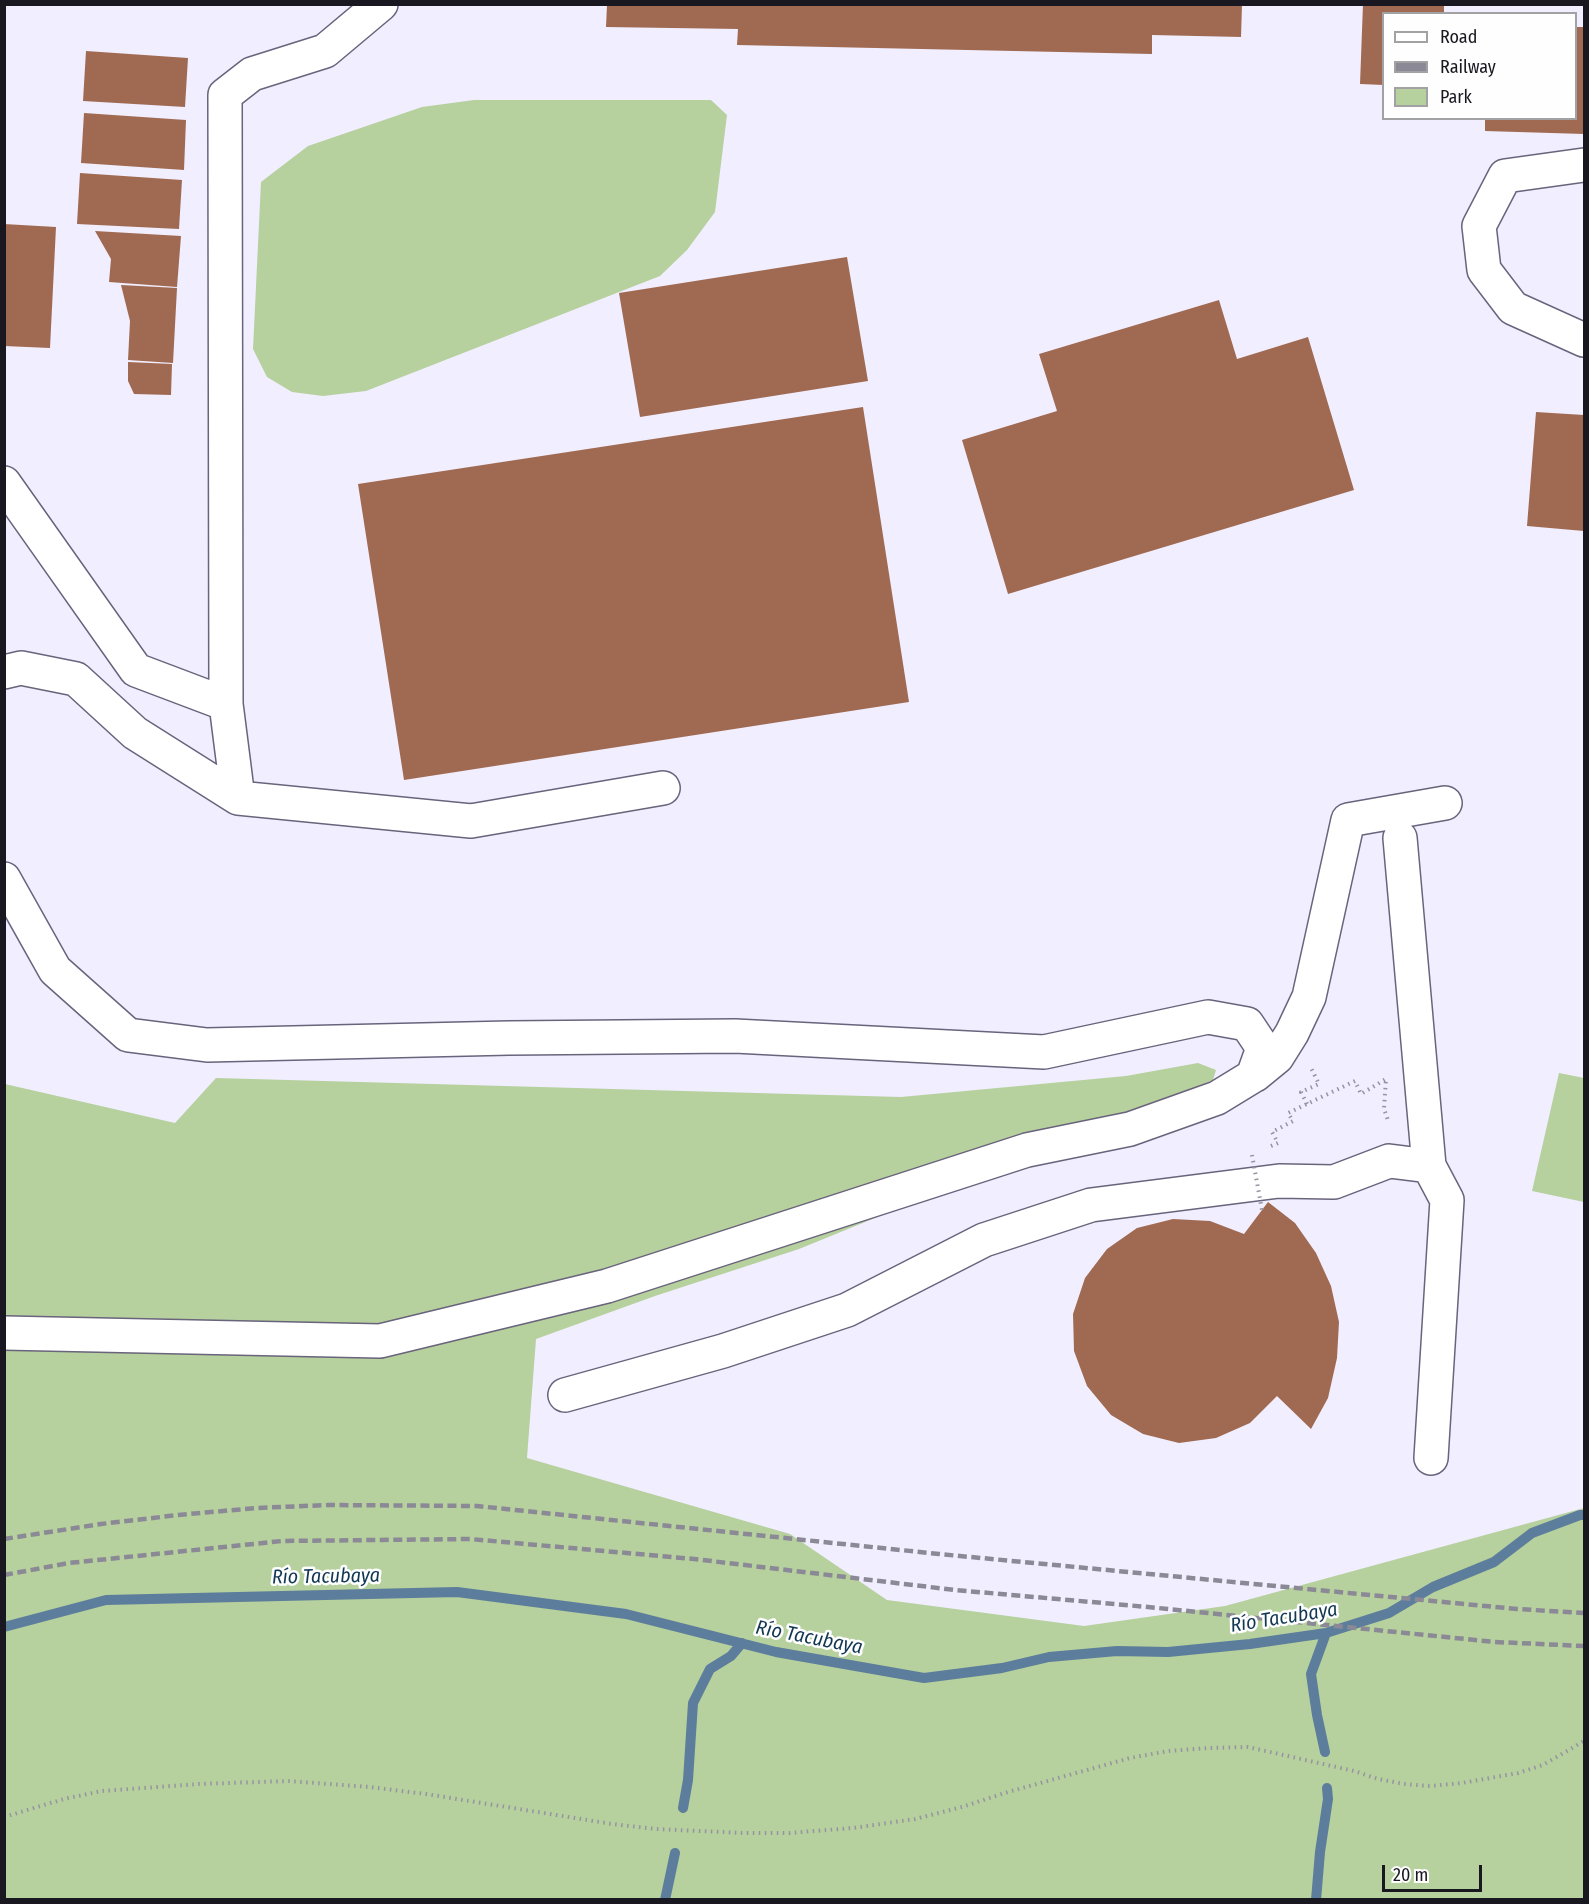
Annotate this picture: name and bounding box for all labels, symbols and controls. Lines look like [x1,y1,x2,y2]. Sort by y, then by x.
legend [1382,12,1577,120]
text: Road [1440,26,1477,48]
text: Railway [1440,56,1496,78]
text: Park [1440,86,1472,108]
water label: Río Tacubaya [272,1564,380,1590]
water label: Río Tacubaya [1229,1598,1339,1638]
water label: Río Tacubaya [754,1616,864,1660]
scale bar [1385,1853,1486,1891]
text: 20 m [1393,1864,1428,1886]

